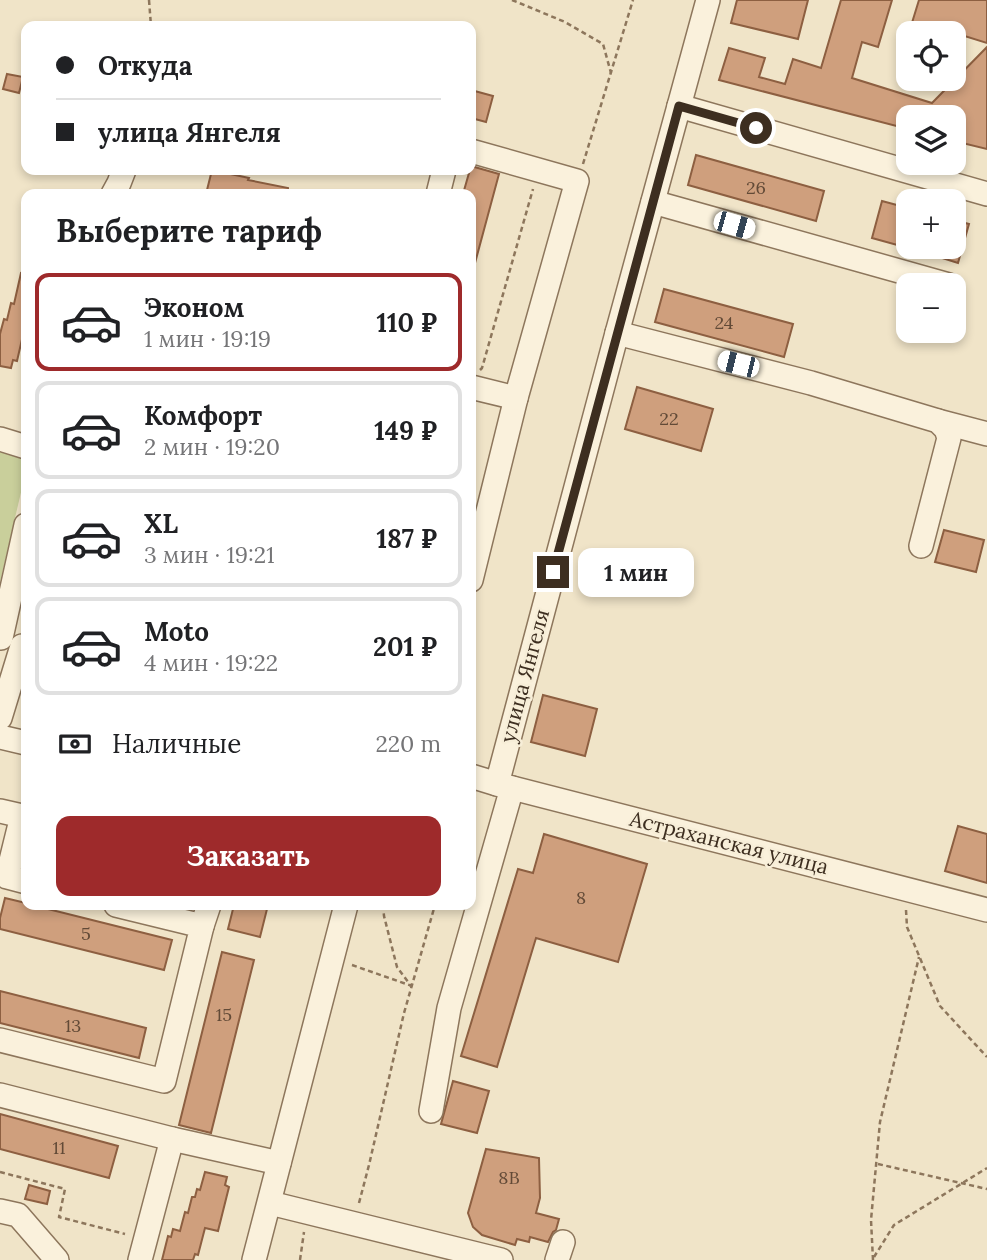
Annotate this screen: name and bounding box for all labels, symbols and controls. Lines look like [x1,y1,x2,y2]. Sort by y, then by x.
map controls [896,21,966,343]
button: locate [896,21,966,91]
text: Откуда [98,49,192,82]
button: layers [896,105,966,175]
route start [740,112,772,144]
text: улица Янгеля [98,116,281,149]
house number: 26 [746,176,766,199]
button: + [896,189,966,259]
car [711,209,758,241]
text: Выберите тариф [56,210,322,251]
button: − [896,273,966,343]
icon: car [60,291,123,354]
text: Эконом [144,291,244,324]
text: 110 ₽ [376,306,437,339]
house number: 24 [714,311,734,334]
text: 1 мин · 19:19 [144,324,271,353]
car [716,349,761,379]
icon: car [60,399,123,462]
text: Комфорт [144,399,262,432]
house number: 22 [659,407,679,430]
text: 149 ₽ [374,414,437,447]
text: 2 мин · 19:20 [144,432,280,461]
icon: car [60,507,123,570]
text: XL [144,507,178,540]
text: 187 ₽ [376,522,437,555]
text: 3 мин · 19:21 [144,540,275,569]
callout: 1 мин [578,548,693,596]
route end [537,556,569,588]
text: 1 мин [604,558,668,587]
street label: улица Янгеля [494,606,555,746]
icon: car [60,615,123,678]
text: Moto [144,615,209,648]
text: 201 ₽ [373,630,437,663]
text: 4 мин · 19:22 [144,648,278,677]
icon: cash [56,725,94,763]
text: Наличные [112,727,241,760]
text: 220 m [375,729,441,758]
street label: Астраханская улица [626,805,831,880]
button: Заказать [56,816,441,896]
house number: 8 [576,886,586,909]
house number: 5 [81,922,91,945]
house number: 15 [216,1003,232,1026]
house number: 13 [65,1014,81,1037]
house number: 11 [52,1136,66,1159]
house number: 8В [498,1166,520,1189]

